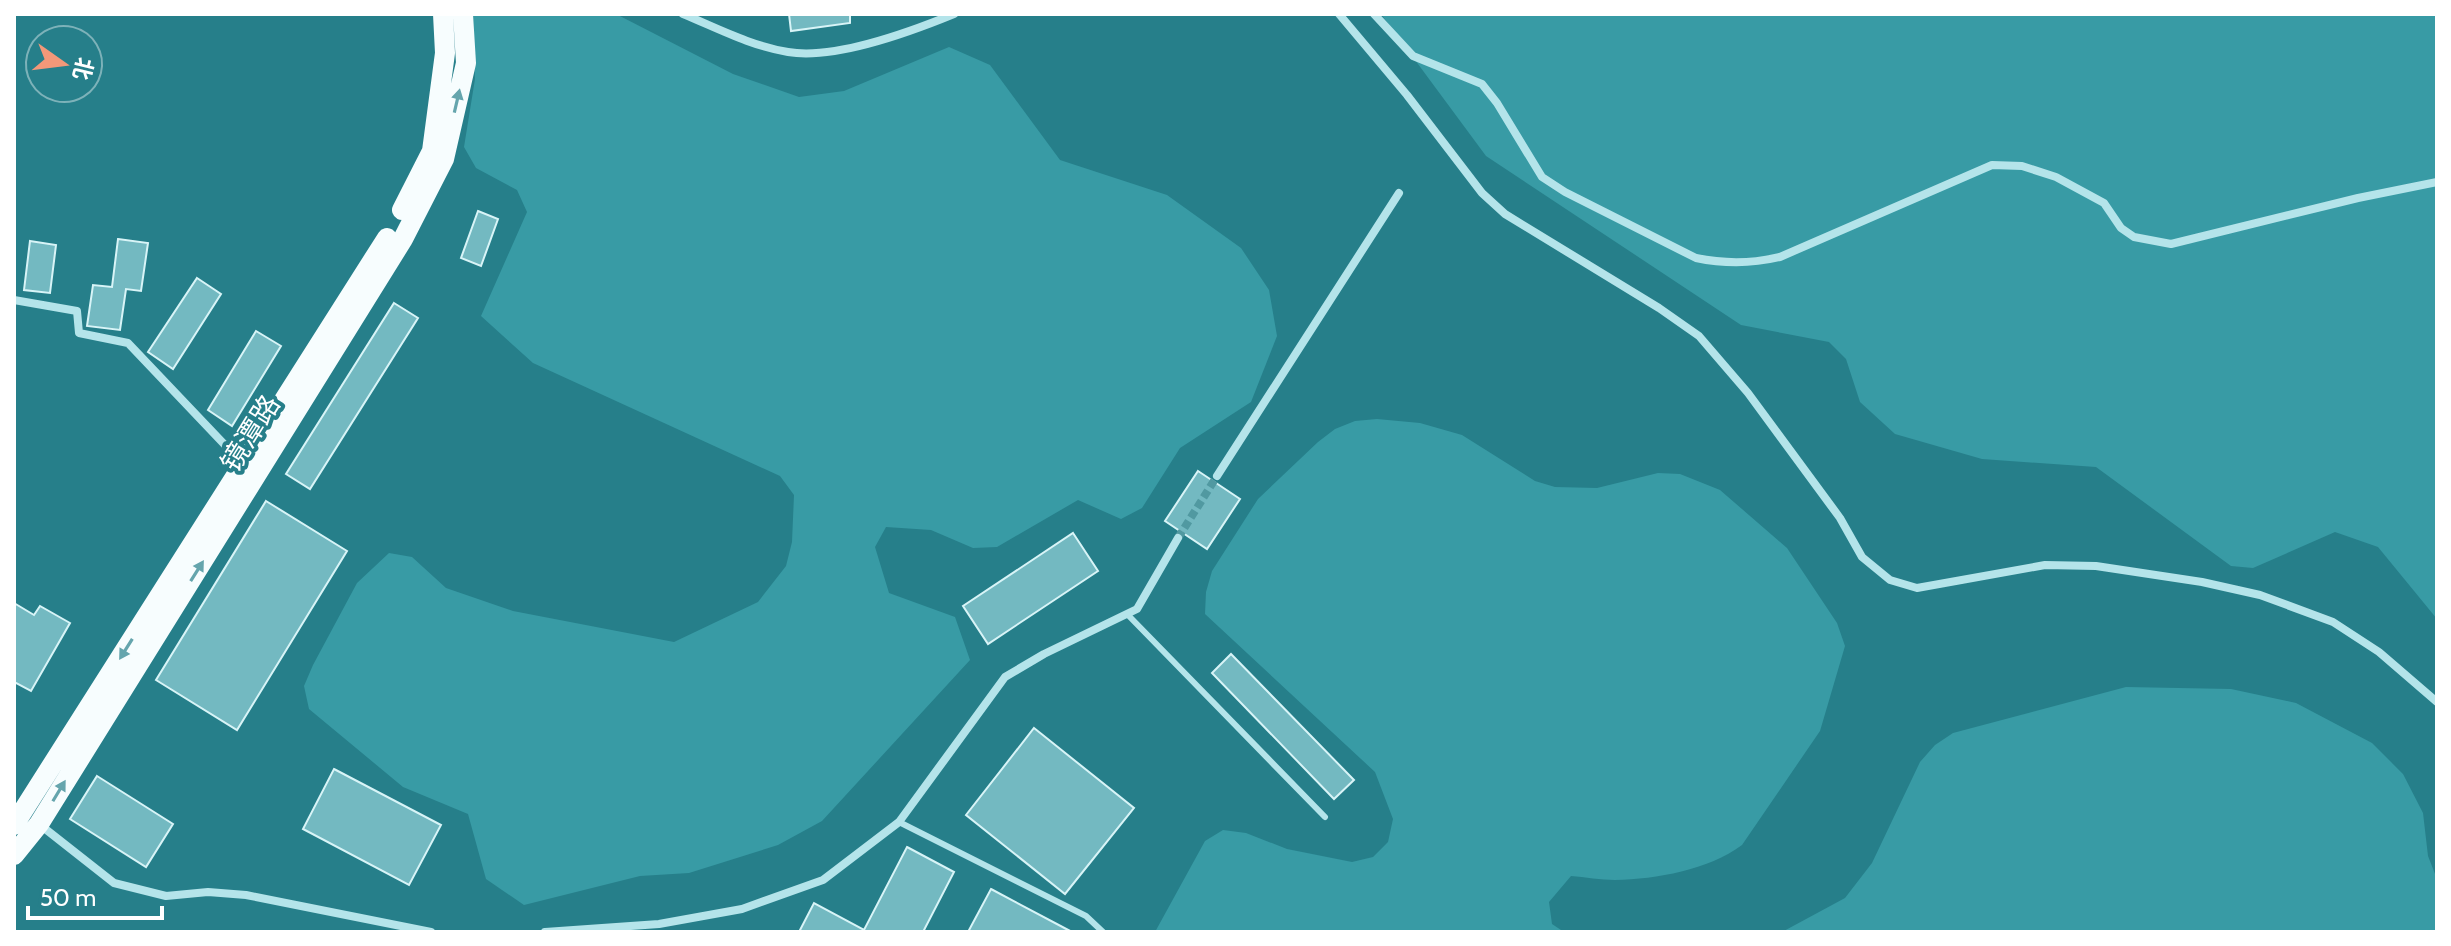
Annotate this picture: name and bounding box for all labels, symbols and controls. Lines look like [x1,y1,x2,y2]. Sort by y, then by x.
north arrow [24,24,104,104]
text: 北 [67,55,99,83]
one-way arrow [451,88,464,113]
street label: 镜潭路 [213,388,287,478]
one-way arrow [189,560,203,582]
one-way arrow [119,638,134,659]
one-way arrow [51,780,65,802]
scale bar [28,870,162,920]
text: 50 m [40,883,96,912]

